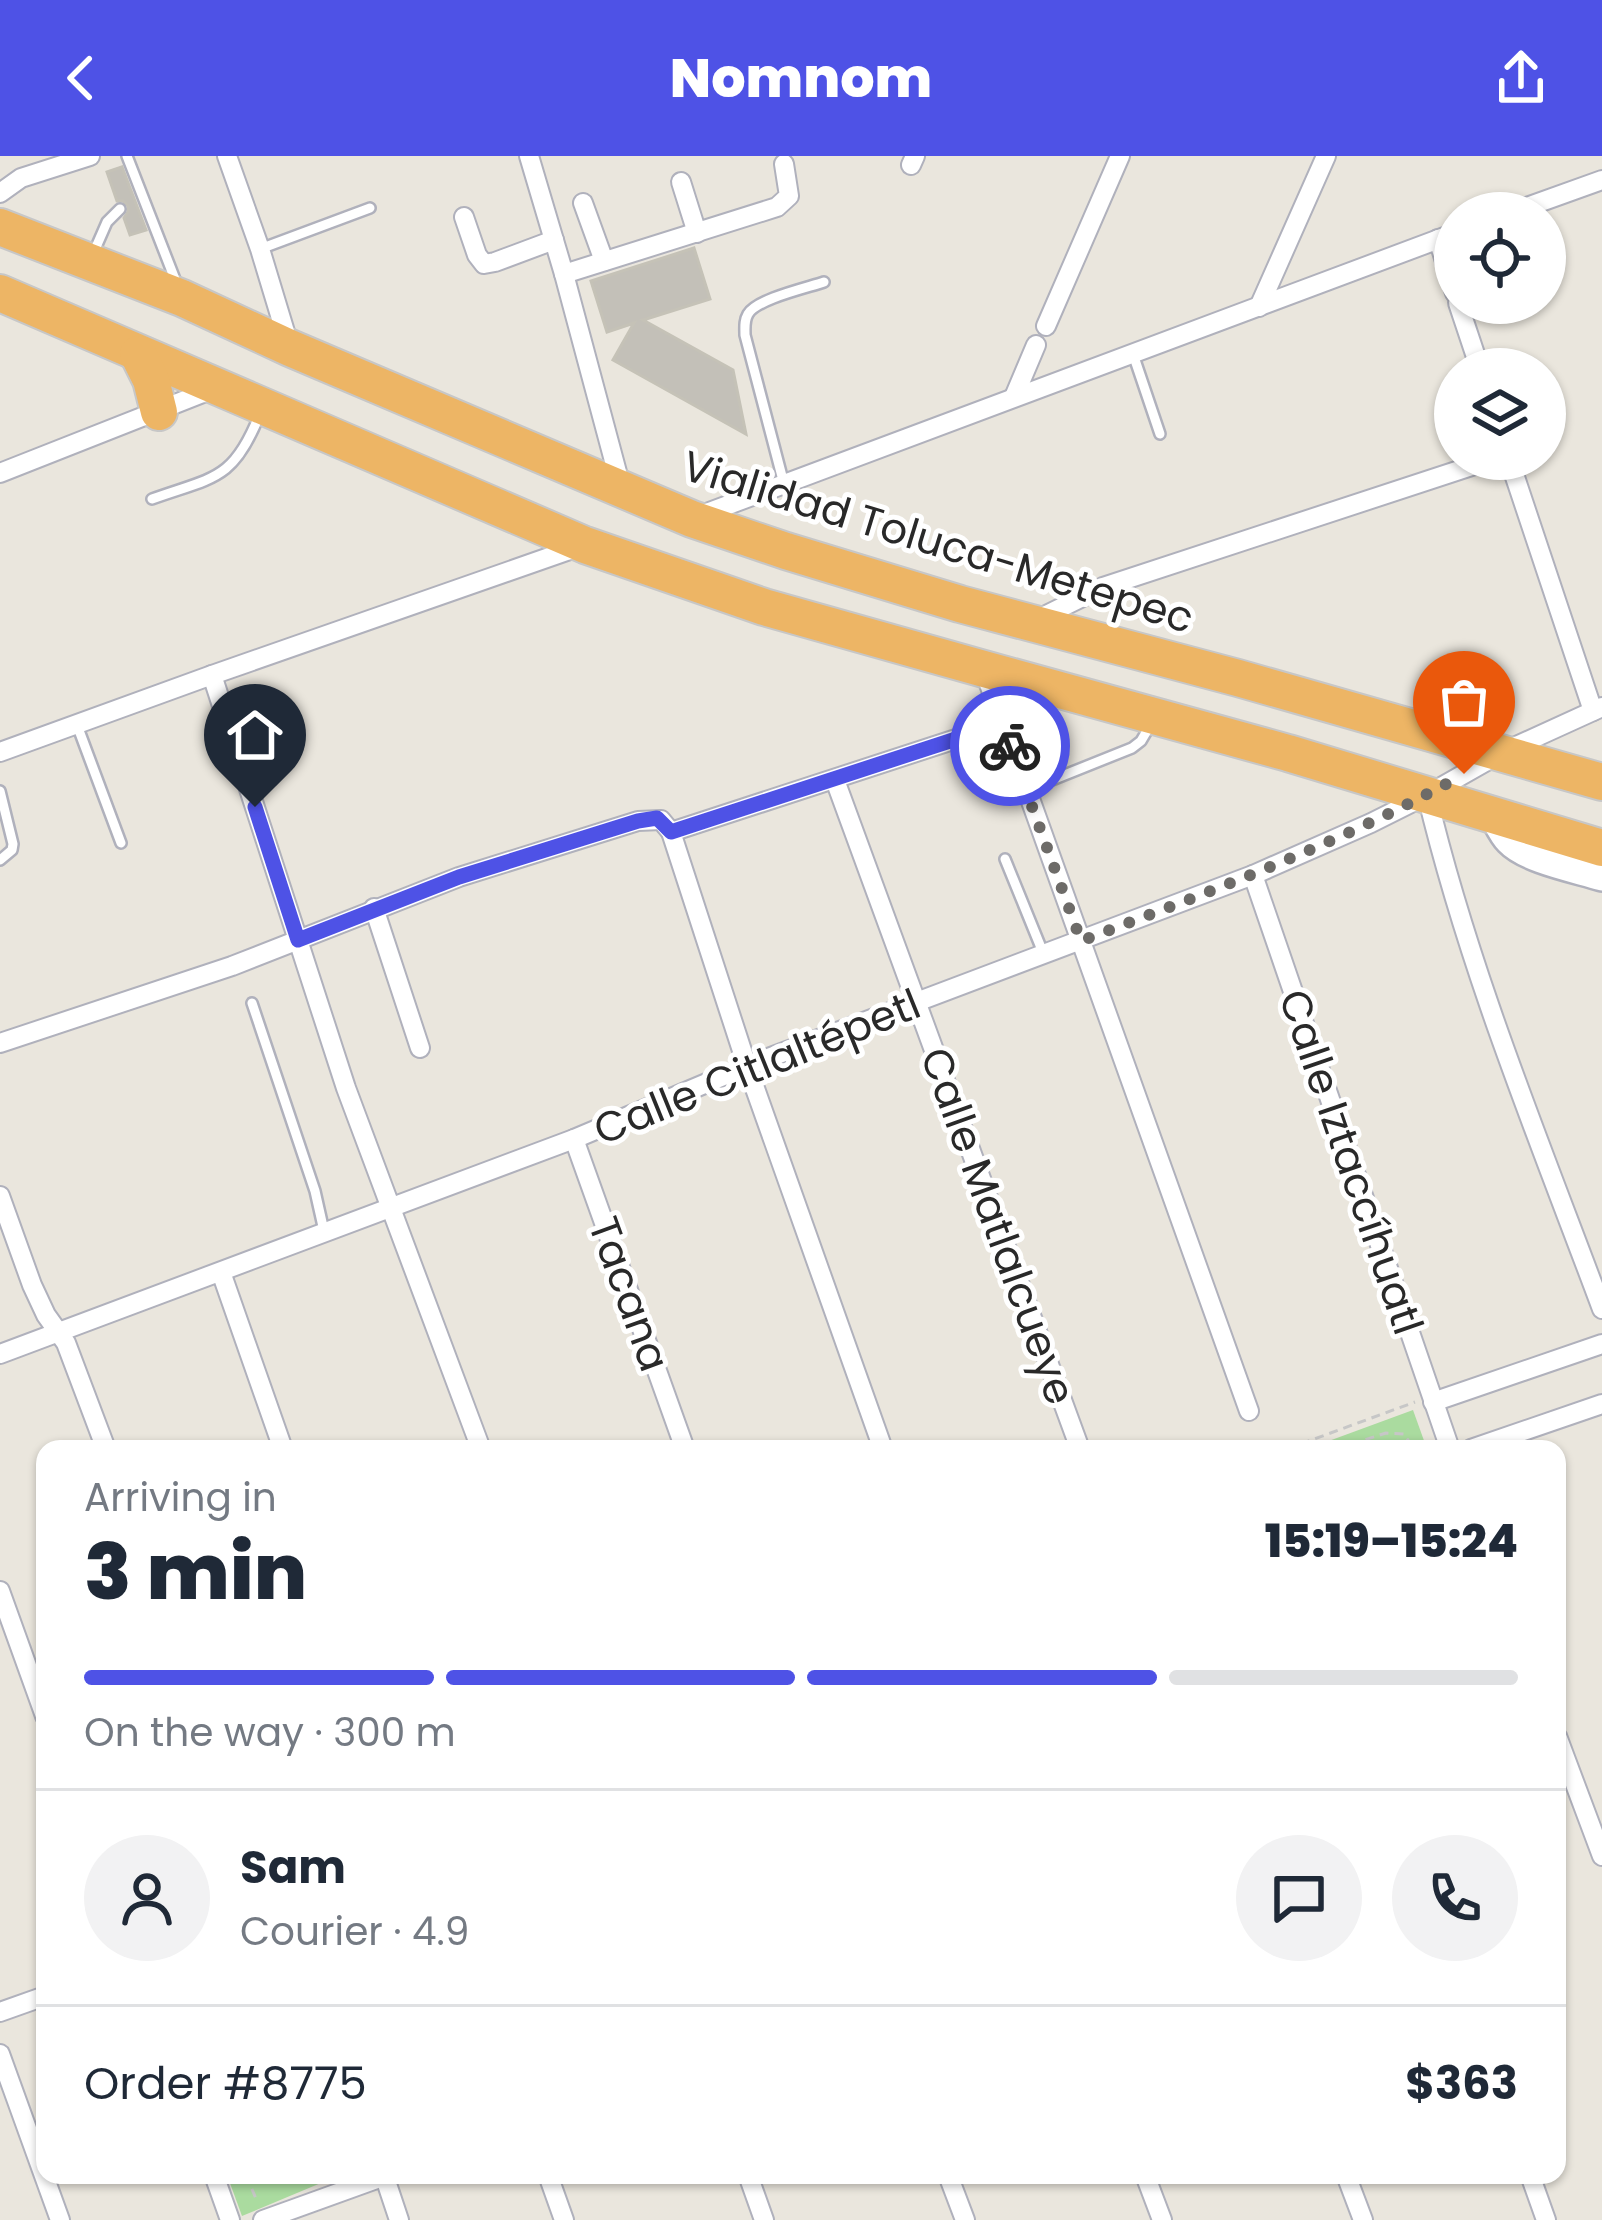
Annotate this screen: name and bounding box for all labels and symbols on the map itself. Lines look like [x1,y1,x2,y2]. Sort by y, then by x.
street label: Vialidad Toluca-Metepec [675,436,1201,648]
pin [1413,651,1515,774]
pin [204,684,306,807]
courier [950,686,1070,806]
street label: Calle Citlaltépetl [585,975,929,1159]
street label: Calle Iztaccíhuatl [1264,982,1438,1342]
street label: Calle Matlalcueye [906,1039,1090,1413]
street label: Tacana [574,1209,684,1379]

